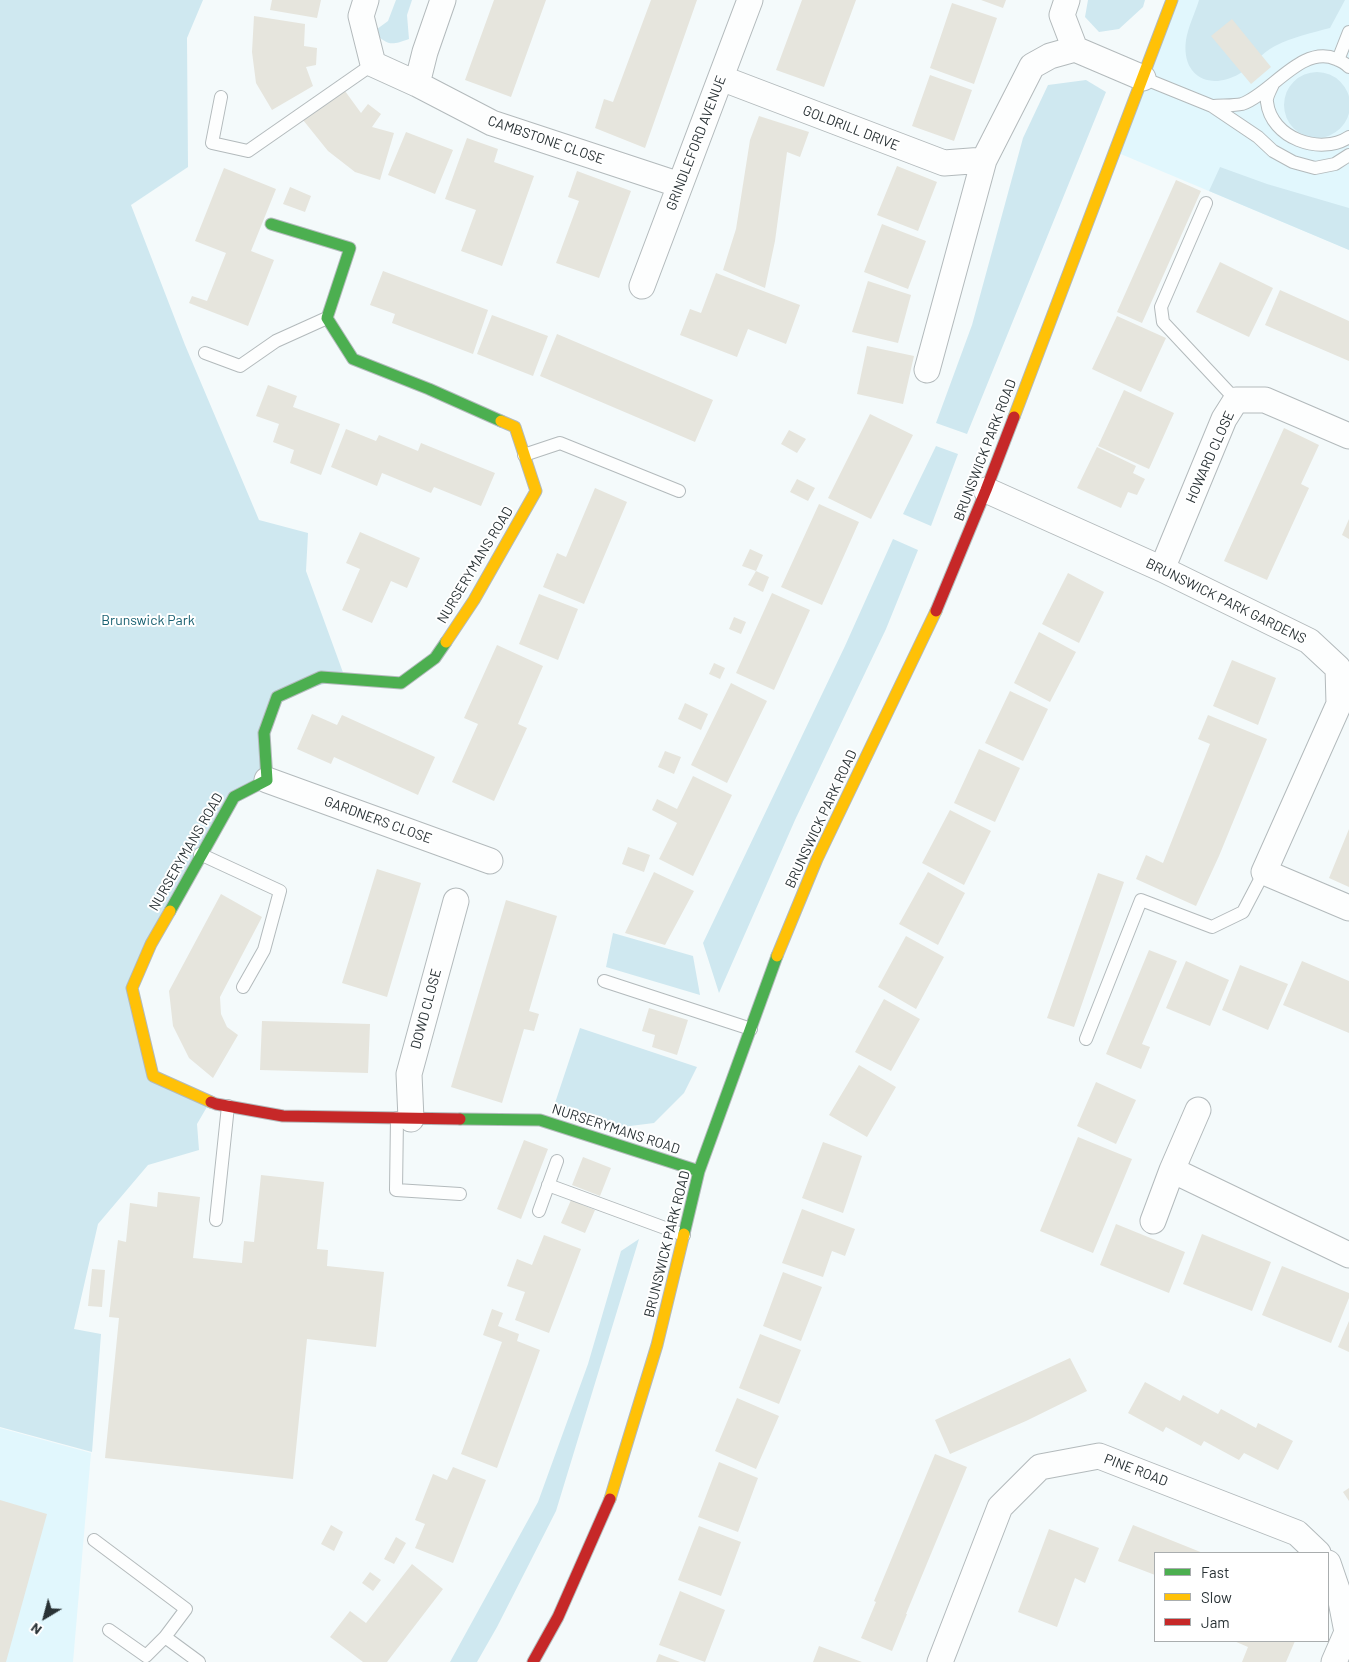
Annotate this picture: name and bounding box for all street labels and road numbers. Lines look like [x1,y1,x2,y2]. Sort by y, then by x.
street label: GRINDLEFORD AVENUE [663,73,729,213]
street label: GOLDRILL DRIVE [800,102,902,154]
street label: CAMBSTONE CLOSE [486,112,606,168]
street label: BRUNSWICK PARK ROAD [950,377,1020,523]
street label: HOWARD CLOSE [1182,408,1238,506]
street label: NURSERYMANS ROAD [433,503,517,627]
street label: BRUNSWICK PARK GARDENS [1143,555,1309,647]
street label: BRUNSWICK PARK ROAD [782,747,860,891]
street label: NURSERYMANS ROAD [145,790,227,914]
street label: GARDNERS CLOSE [322,793,434,847]
street label: DOWD CLOSE [407,967,445,1051]
street label: NURSERYMANS ROAD [550,1100,682,1158]
street label: BRUNSWICK PARK ROAD [641,1169,693,1319]
street label: PINE ROAD [1102,1450,1170,1490]

